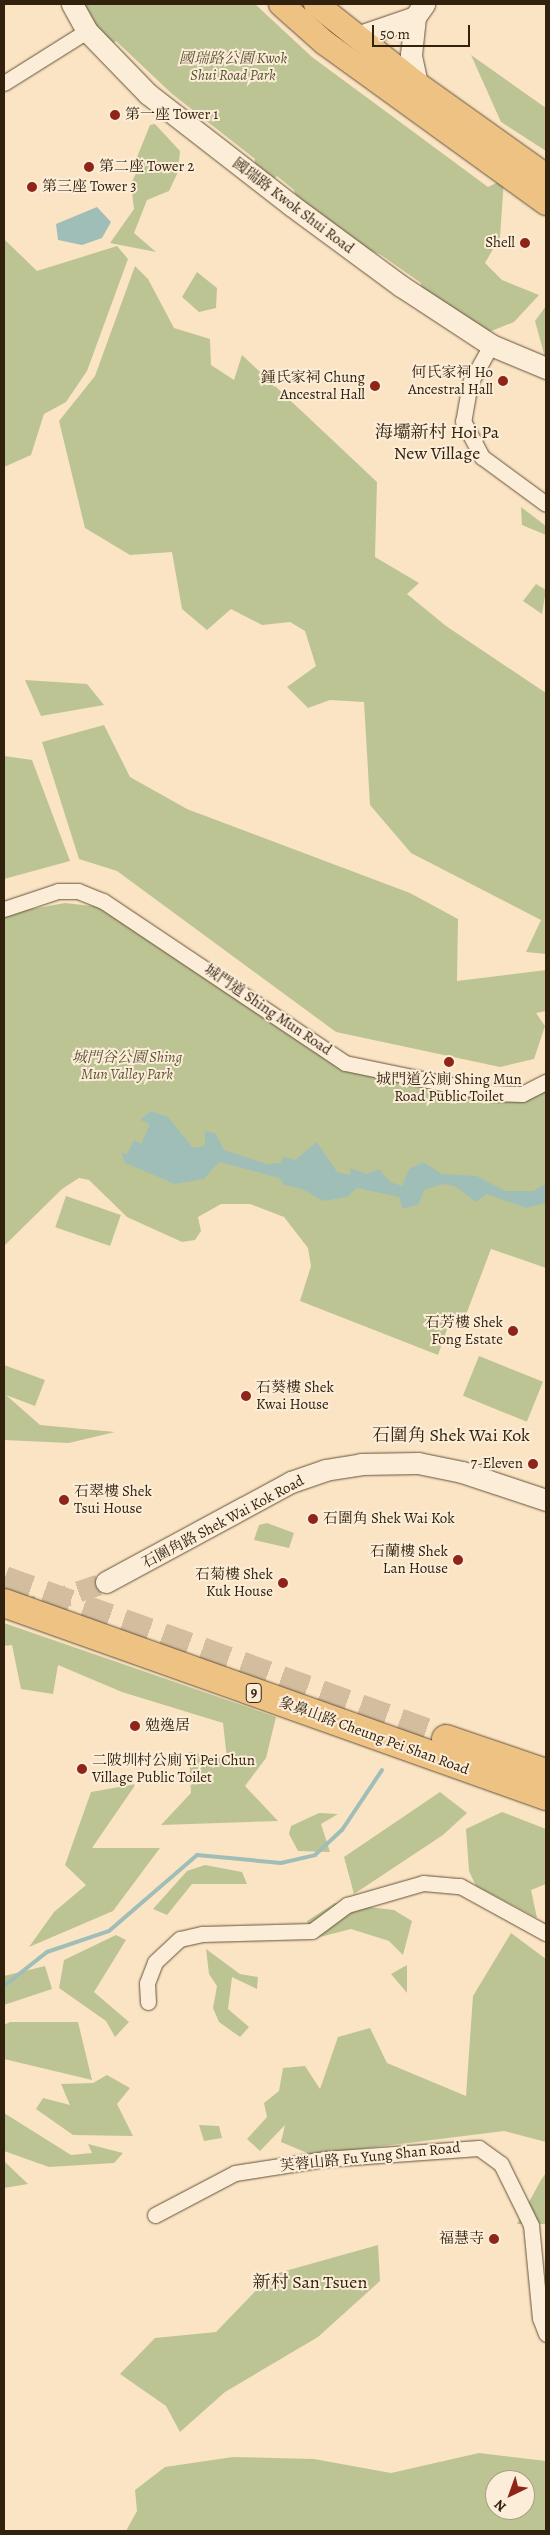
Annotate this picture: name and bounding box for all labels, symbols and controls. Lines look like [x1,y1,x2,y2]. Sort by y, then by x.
scale bar [375,15,472,47]
text: 50 m [380,24,410,44]
park label: 國瑞路公園 Kwok Shui Road Park [179,49,287,84]
place label: 第一座 Tower 1 [125,106,218,124]
marker: 第一座 Tower 1 [109,109,121,121]
street label: 國瑞路 Kwok Shui Road [229,154,357,258]
place label: 第二座 Tower 2 [99,158,194,176]
marker: 第二座 Tower 2 [83,161,95,173]
place label: 第三座 Tower 3 [42,178,136,196]
marker: 第三座 Tower 3 [26,181,38,193]
place label: Shell [485,234,515,252]
marker: Shell [519,237,531,249]
place label: 何氏家祠 Ho Ancestral Hall [408,363,493,398]
place label: 鍾氏家祠 Chung Ancestral Hall [261,368,365,403]
marker: 何氏家祠 Ho Ancestral Hall [497,375,509,387]
marker: 鍾氏家祠 Chung Ancestral Hall [369,380,381,392]
district label: 海壩新村 Hoi Pa New Village [375,422,499,464]
street label: 城門道 Shing Mun Road [201,961,335,1059]
park label: 城門谷公園 Shing Mun Valley Park [72,1048,182,1083]
marker: 城門道公廁 Shing Mun Road Public Toilet [443,1056,455,1068]
place label: 城門道公廁 Shing Mun Road Public Toilet [376,1070,522,1105]
place label: 石芳樓 Shek Fong Estate [425,1313,503,1348]
marker: 石芳樓 Shek Fong Estate [507,1325,519,1337]
place label: 石葵樓 Shek Kwai House [256,1378,334,1413]
marker: 石葵樓 Shek Kwai House [240,1390,252,1402]
district label: 石圍角 Shek Wai Kok [372,1424,530,1446]
place label: 7-Eleven [471,1455,523,1473]
marker: 7-Eleven [527,1458,539,1470]
street label: 石圍角路 Shek Wai Kok Road [139,1472,307,1572]
place label: 石翠樓 Shek Tsui House [74,1482,152,1517]
marker: 石翠樓 Shek Tsui House [58,1494,70,1506]
place label: 石圍角 Shek Wai Kok [323,1510,455,1528]
marker: 石圍角 Shek Wai Kok [307,1513,319,1525]
place label: 石蘭樓 Shek Lan House [370,1542,448,1577]
marker: 石蘭樓 Shek Lan House [452,1554,464,1566]
place label: 石菊樓 Shek Kuk House [195,1565,273,1600]
marker: 石菊樓 Shek Kuk House [277,1577,289,1589]
road number: 9 [245,1682,263,1705]
street label: 象鼻山路 Cheung Pei Shan Road [277,1693,471,1779]
place label: 勉逸居 [145,1717,190,1735]
marker: 勉逸居 [129,1720,141,1732]
place label: 二陂圳村公廁 Yi Pei Chun Village Public Toilet [92,1751,255,1786]
marker: 二陂圳村公廁 Yi Pei Chun Village Public Toilet [76,1763,88,1775]
street label: 芙蓉山路 Fu Yung Shan Road [279,2139,461,2175]
place label: 福慧寺 [439,2230,484,2248]
marker: 福慧寺 [488,2233,500,2245]
district label: 新村 San Tsuen [253,2271,367,2293]
north arrow [485,2470,535,2520]
text: N [490,2495,510,2516]

